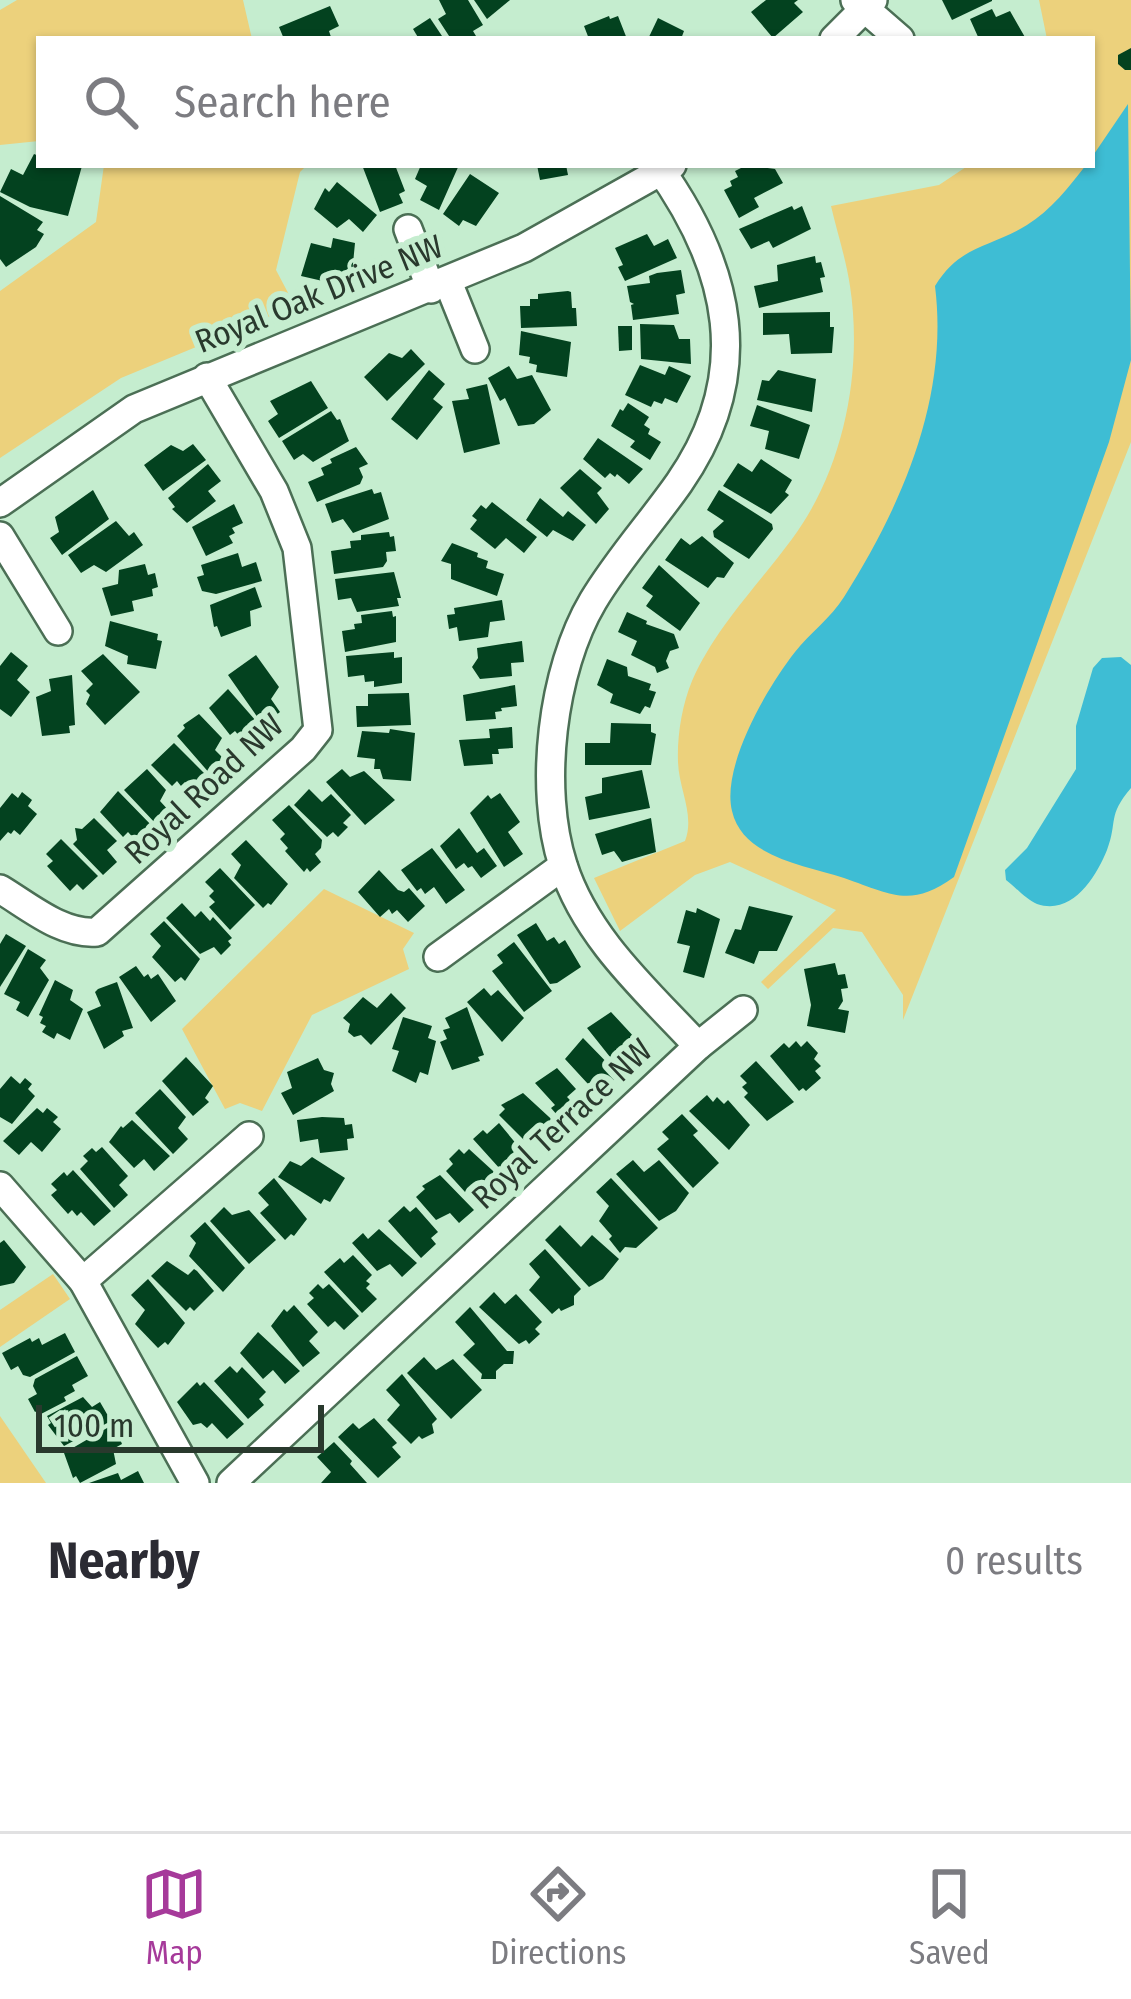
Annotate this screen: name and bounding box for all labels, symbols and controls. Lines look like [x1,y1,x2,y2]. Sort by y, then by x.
search box [36,36,1095,168]
icon: search [78,69,144,135]
text: Search here [174,75,391,129]
street label: Royal Oak Drive NW [189,226,449,362]
street label: Royal Road NW [116,705,292,873]
street label: Royal Terrace NW [464,1030,660,1218]
scale bar [36,1399,324,1452]
text: 100 m [54,1406,134,1446]
text: Nearby [48,1530,200,1592]
text: 0 results [945,1538,1083,1584]
tab: Map [141,1861,207,1973]
tab: Directions [490,1861,626,1973]
tab: Saved [909,1861,990,1973]

